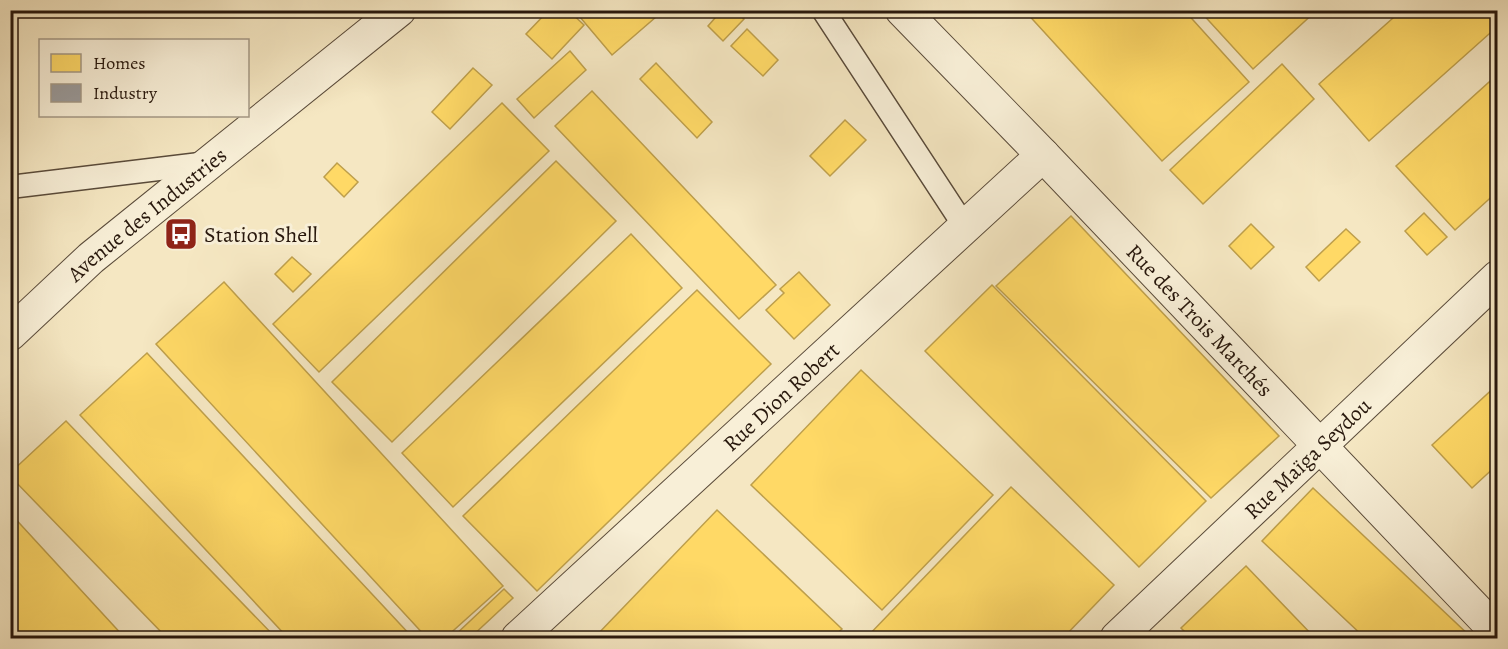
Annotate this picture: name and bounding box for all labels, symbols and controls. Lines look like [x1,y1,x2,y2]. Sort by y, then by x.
legend [39,39,249,117]
text: Homes [93,51,145,75]
text: Industry [93,81,158,105]
street label: Avenue des Industries [60,141,233,290]
bus stop icon: Station Shell [163,216,199,252]
place label: Station Shell [204,220,318,250]
street label: Rue des Trois Marchés [1119,238,1279,404]
street label: Rue Dion Robert [717,336,846,458]
street label: Rue Maïga Seydou [1238,391,1378,526]

